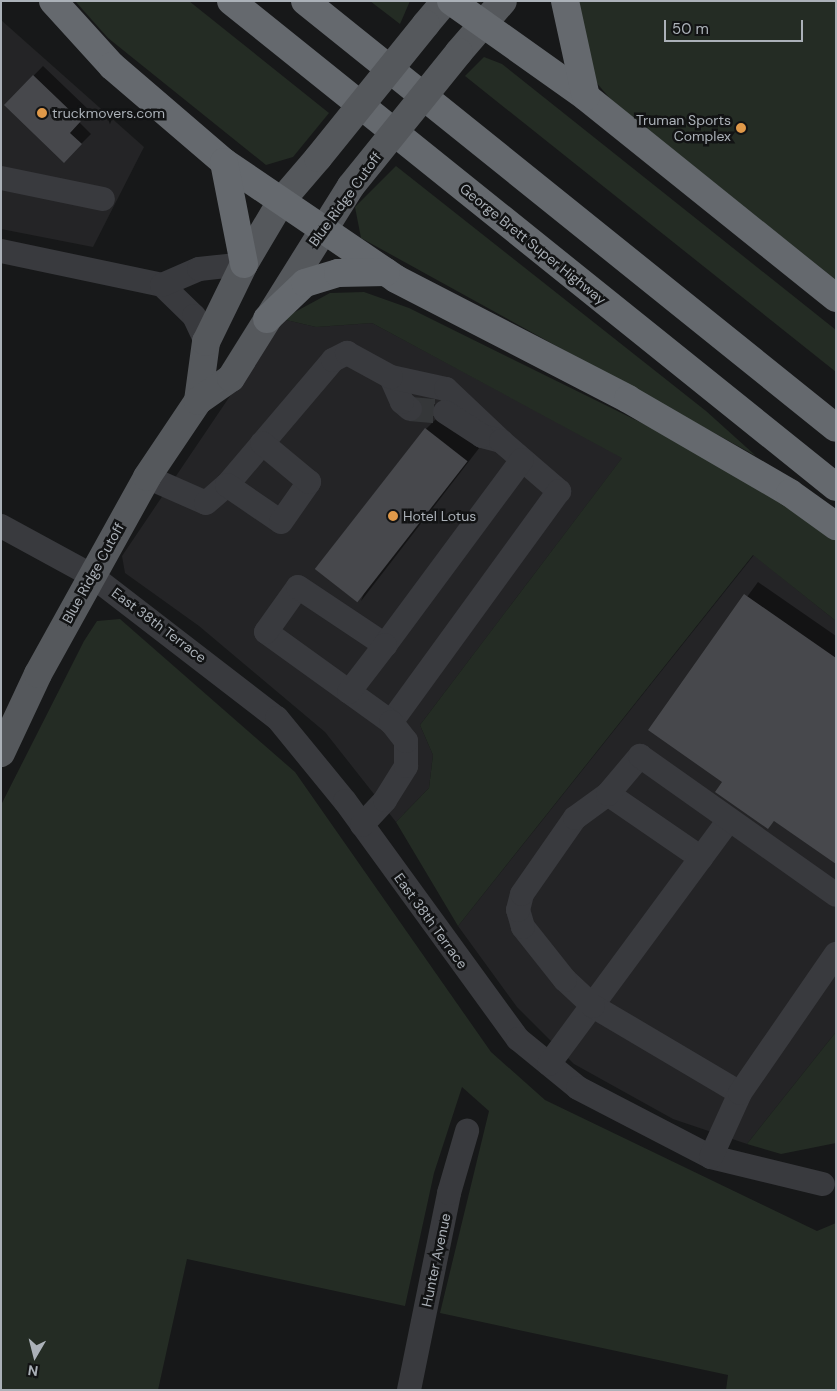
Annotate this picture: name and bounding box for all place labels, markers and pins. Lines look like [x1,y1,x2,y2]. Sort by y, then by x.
place label: truckmovers.com [52,105,165,121]
marker: truckmovers.com [36,107,48,119]
place label: Truman Sports Complex [636,112,731,144]
marker: Truman Sports Complex [735,122,747,134]
place label: Hotel Lotus [403,508,476,524]
marker: Hotel Lotus [387,510,399,522]

